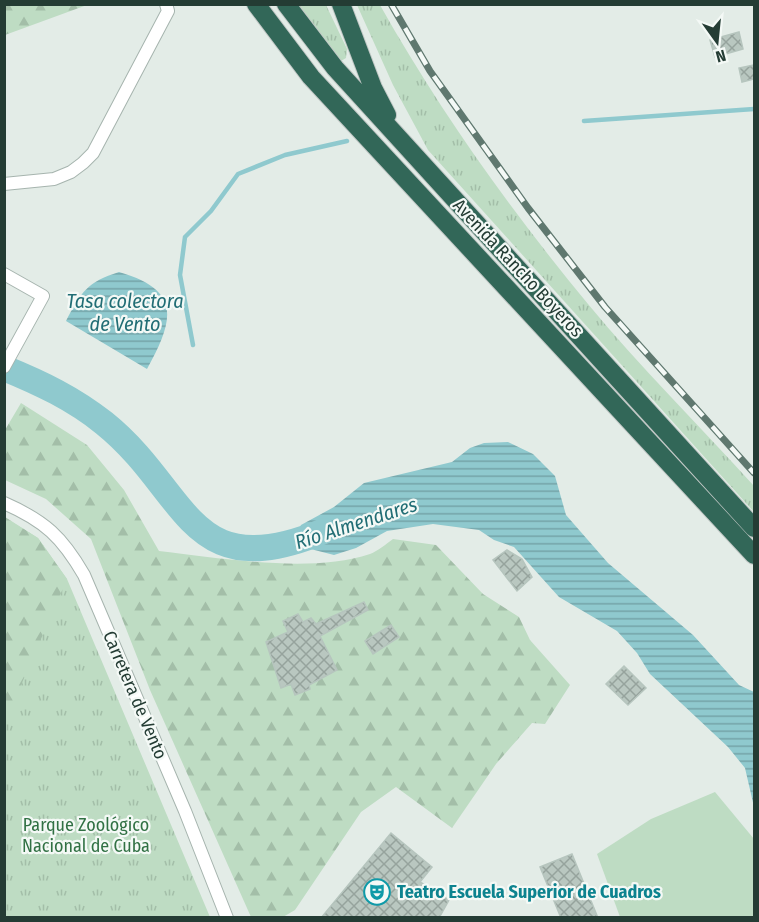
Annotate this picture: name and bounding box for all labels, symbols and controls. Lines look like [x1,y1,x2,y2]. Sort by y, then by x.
north arrow [687,12,747,72]
text: N [714,46,728,66]
street label: Avenida Rancho Boyeros [448,194,588,342]
water label: Tasa colectora de Vento [66,289,184,336]
water label: Río Almendares [292,492,421,554]
street label: Carretera de Vento [98,628,172,762]
park label: Parque Zoológico Nacional de Cuba [22,814,150,857]
theatre icon: Teatro Escuela Superior de Cuadros [362,877,392,907]
place label: Teatro Escuela Superior de Cuadros [397,881,661,903]

